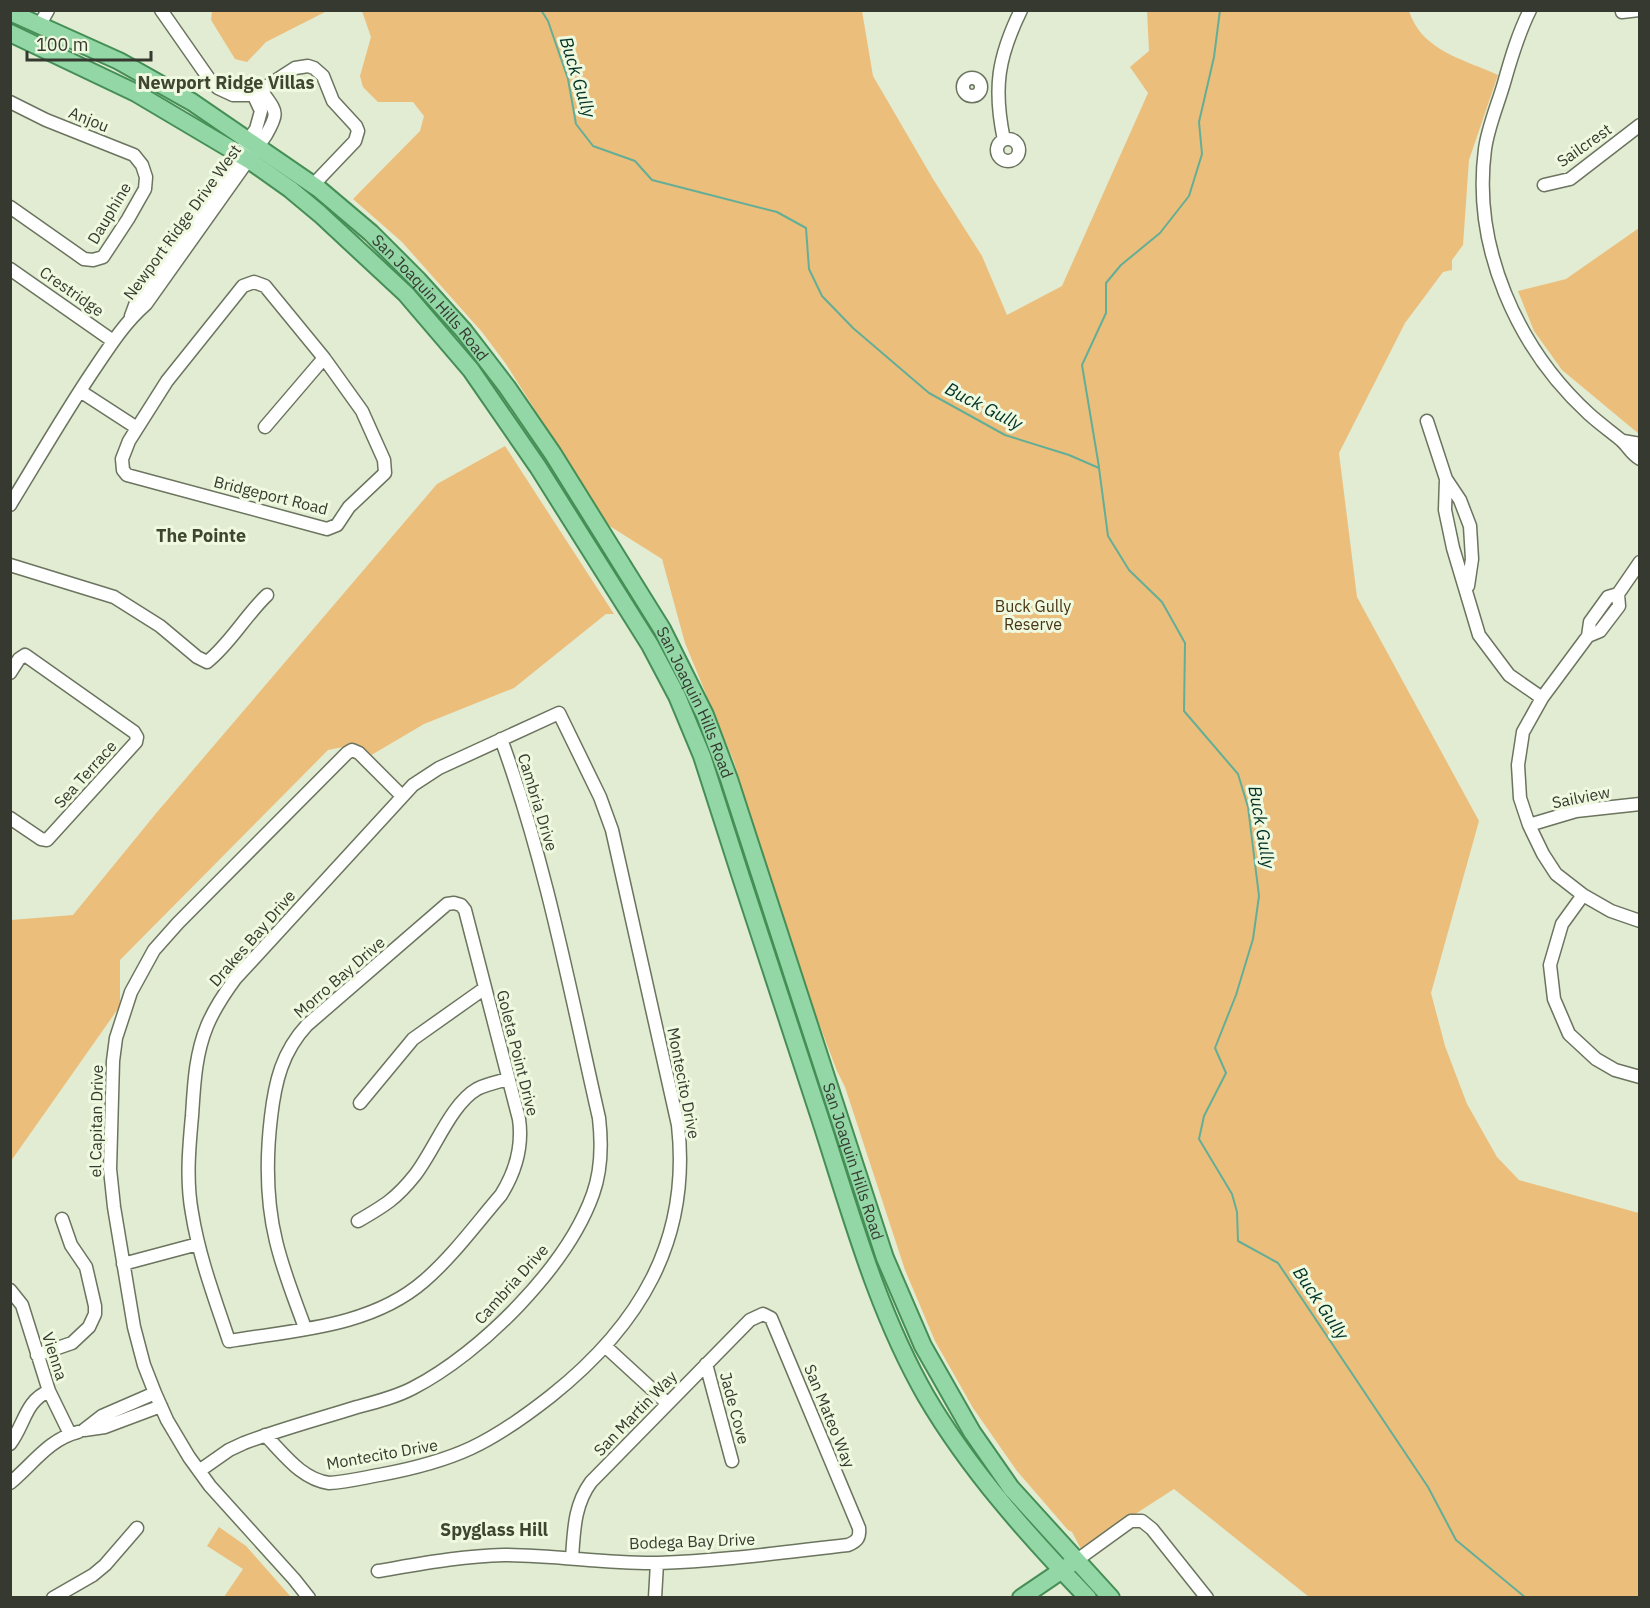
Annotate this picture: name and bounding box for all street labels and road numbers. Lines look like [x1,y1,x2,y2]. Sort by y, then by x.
street label: Anjou [66,102,112,136]
street label: Sailcrest [1553,119,1615,171]
street label: Newport Ridge Drive West [119,140,245,304]
street label: Dauphine [83,178,135,248]
street label: San Joaquin Hills Road [368,230,493,365]
street label: Crestridge [36,262,108,321]
street label: Bridgeport Road [212,471,330,519]
street label: San Joaquin Hills Road [652,623,738,781]
street label: Sea Terrace [49,736,121,812]
street label: Cambria Drive [514,751,562,853]
street label: Sailview [1550,782,1612,812]
street label: Drakes Bay Drive [205,885,300,990]
street label: Morro Bay Drive [289,932,389,1022]
street label: Goleta Point Drive [493,988,543,1118]
street label: Montecito Drive [663,1026,705,1141]
street label: el Capitan Drive [85,1064,107,1178]
street label: San Joaquin Hills Road [819,1080,888,1242]
street label: Cambria Drive [470,1240,552,1328]
street label: Vienna [38,1329,72,1383]
street label: San Mateo Way [800,1361,860,1471]
street label: San Martin Way [589,1366,681,1460]
street label: Jade Cove [716,1370,754,1446]
street label: Montecito Drive [325,1434,440,1474]
street label: Bodega Bay Drive [629,1529,756,1553]

